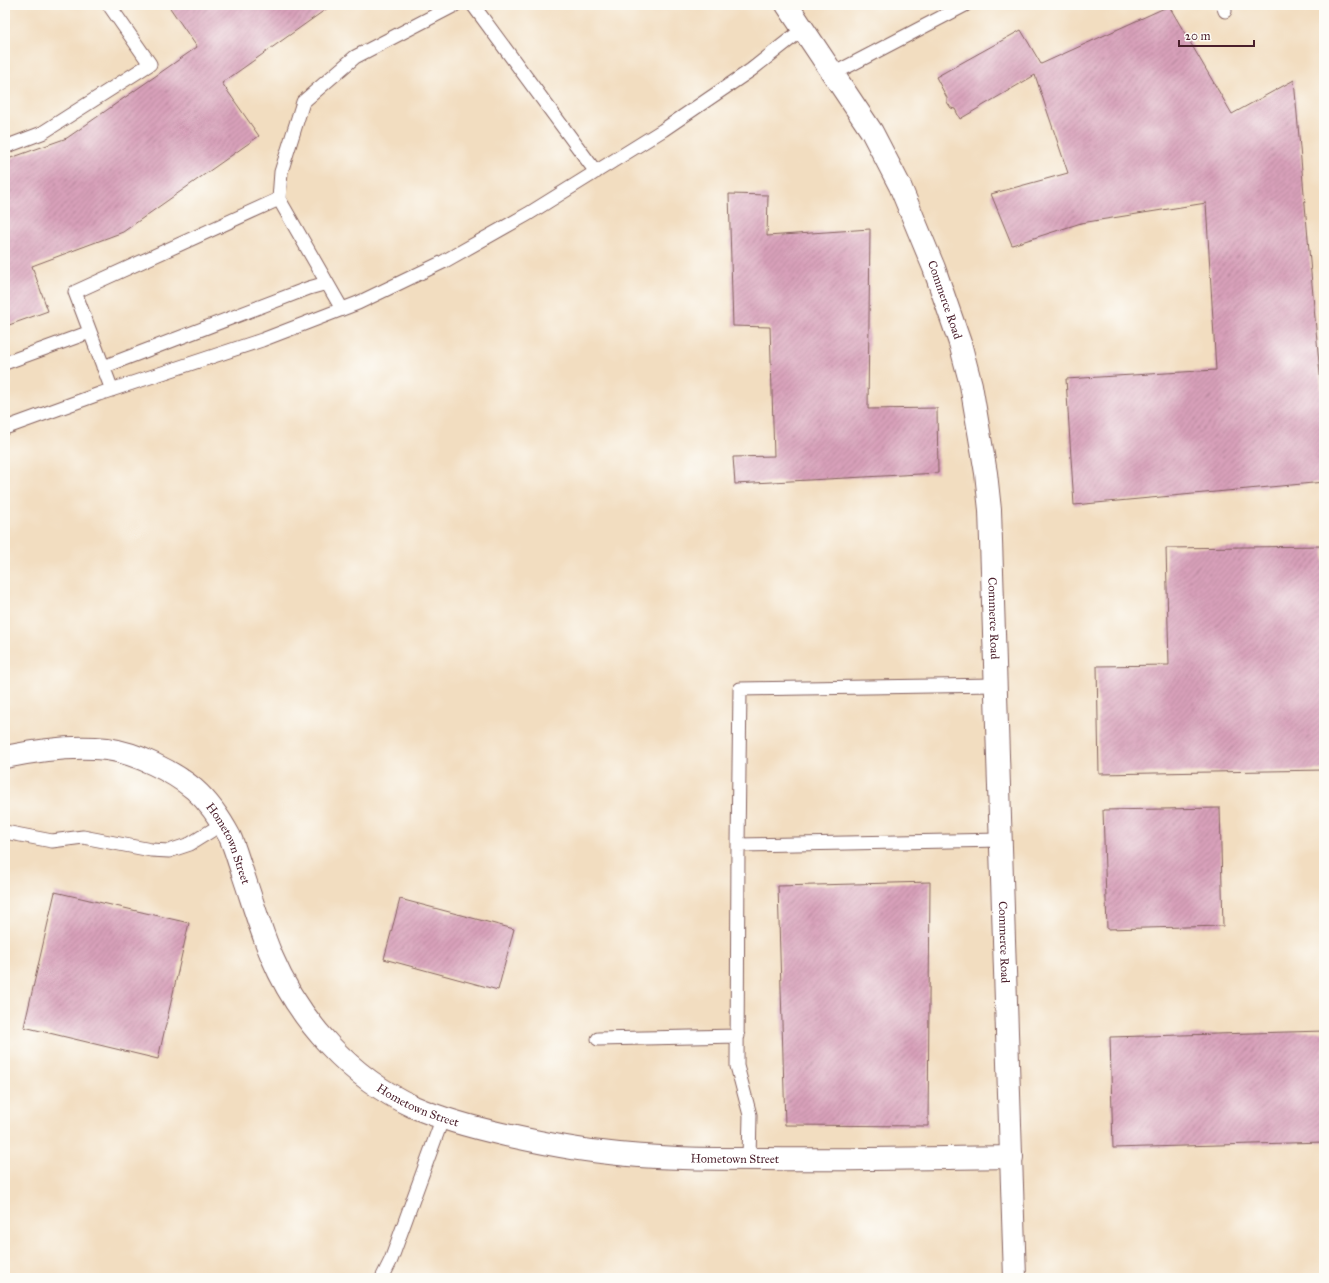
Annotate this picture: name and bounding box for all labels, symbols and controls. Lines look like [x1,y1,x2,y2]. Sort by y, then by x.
scale bar [1179,22,1254,48]
text: 20 m [1185,29,1211,43]
street label: Commerce Road [925,258,965,341]
street label: Commerce Road [985,577,1002,660]
street label: Hometown Street [203,800,253,887]
street label: Commerce Road [996,901,1012,983]
street label: Hometown Street [374,1081,461,1130]
street label: Hometown Street [690,1151,780,1166]

